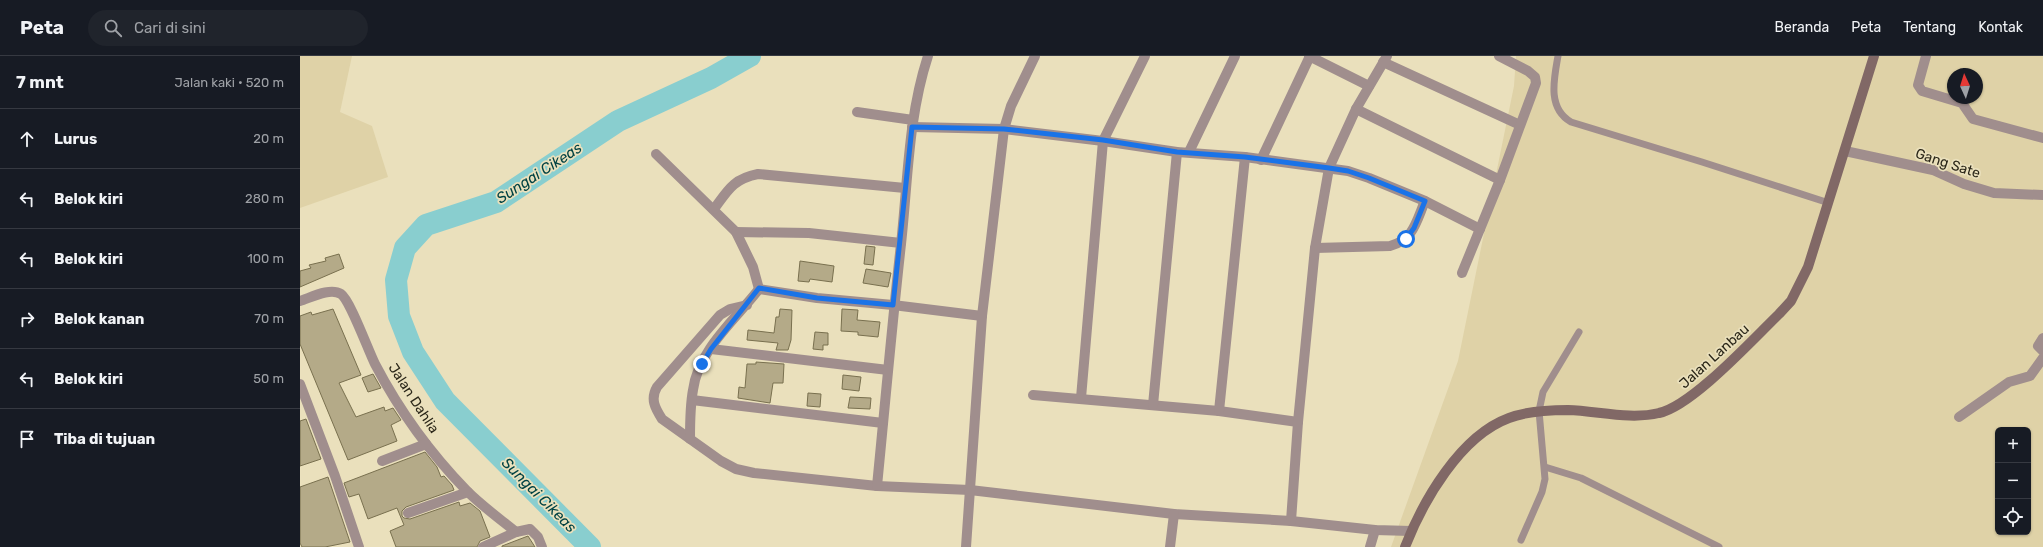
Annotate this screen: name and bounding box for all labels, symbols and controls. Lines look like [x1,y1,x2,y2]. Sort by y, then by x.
search box [88,10,368,46]
text: Peta [20,16,64,39]
icon: search [102,17,124,39]
text: Cari di sini [134,19,206,37]
text: Beranda [1775,19,1829,36]
text: Peta [1851,19,1881,36]
text: Tentang [1903,19,1956,36]
text: Kontak [1978,19,2023,36]
north arrow [1947,68,1983,104]
text: 7 mnt [16,72,64,92]
text: Jalan kaki · 520 m [175,75,284,90]
icon: ahead [16,128,38,150]
text: Lurus [54,130,97,148]
text: 20 m [253,131,284,146]
water label: Sungai Cikeas [493,138,585,207]
street label: Gang Sate [1913,145,1983,182]
icon: left [16,188,38,210]
text: Belok kiri [54,190,123,208]
text: 280 m [245,191,284,206]
route start [1397,230,1415,248]
icon: left [16,248,38,270]
text: Belok kiri [54,250,123,268]
text: 100 m [247,251,284,266]
icon: right [16,308,38,330]
text: Belok kanan [54,310,144,328]
text: 70 m [254,311,284,326]
street label: Jalan Lanbau [1676,321,1753,392]
route end [693,355,711,373]
street label: Jalan Dahlia [385,360,442,436]
icon: left [16,368,38,390]
text: Belok kiri [54,370,123,388]
text: 50 m [253,371,284,386]
map controls [1995,427,2031,535]
button: + [1995,427,2031,463]
icon: arrive [16,428,38,450]
text: Tiba di tujuan [54,430,155,448]
water label: Sungai Cikeas [498,454,580,536]
button: − [1995,463,2031,499]
button: locate [1995,499,2031,535]

